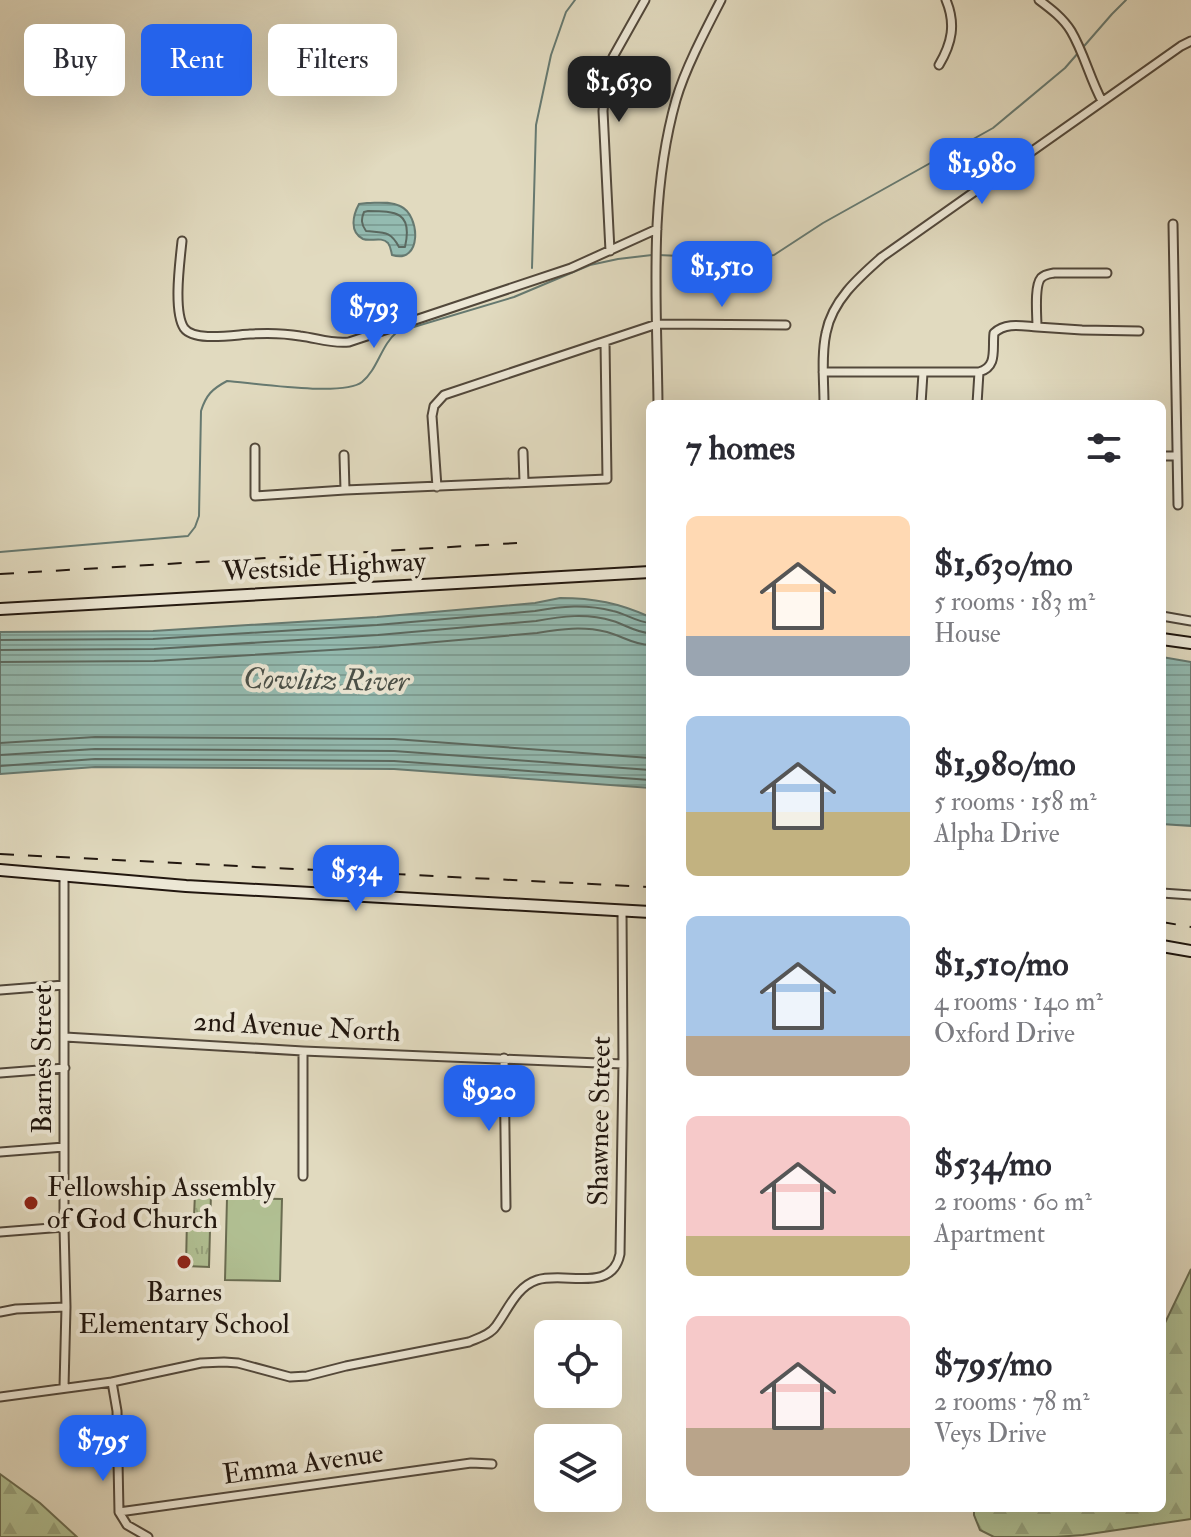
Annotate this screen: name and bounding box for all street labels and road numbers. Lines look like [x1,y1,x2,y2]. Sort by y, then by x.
street label: Westside Highway [220,544,427,590]
street label: Barnes Street [25,984,60,1134]
street label: 2nd Avenue North [193,1004,402,1050]
street label: Shawnee Street [581,1036,619,1206]
street label: Emma Avenue [220,1435,386,1493]

